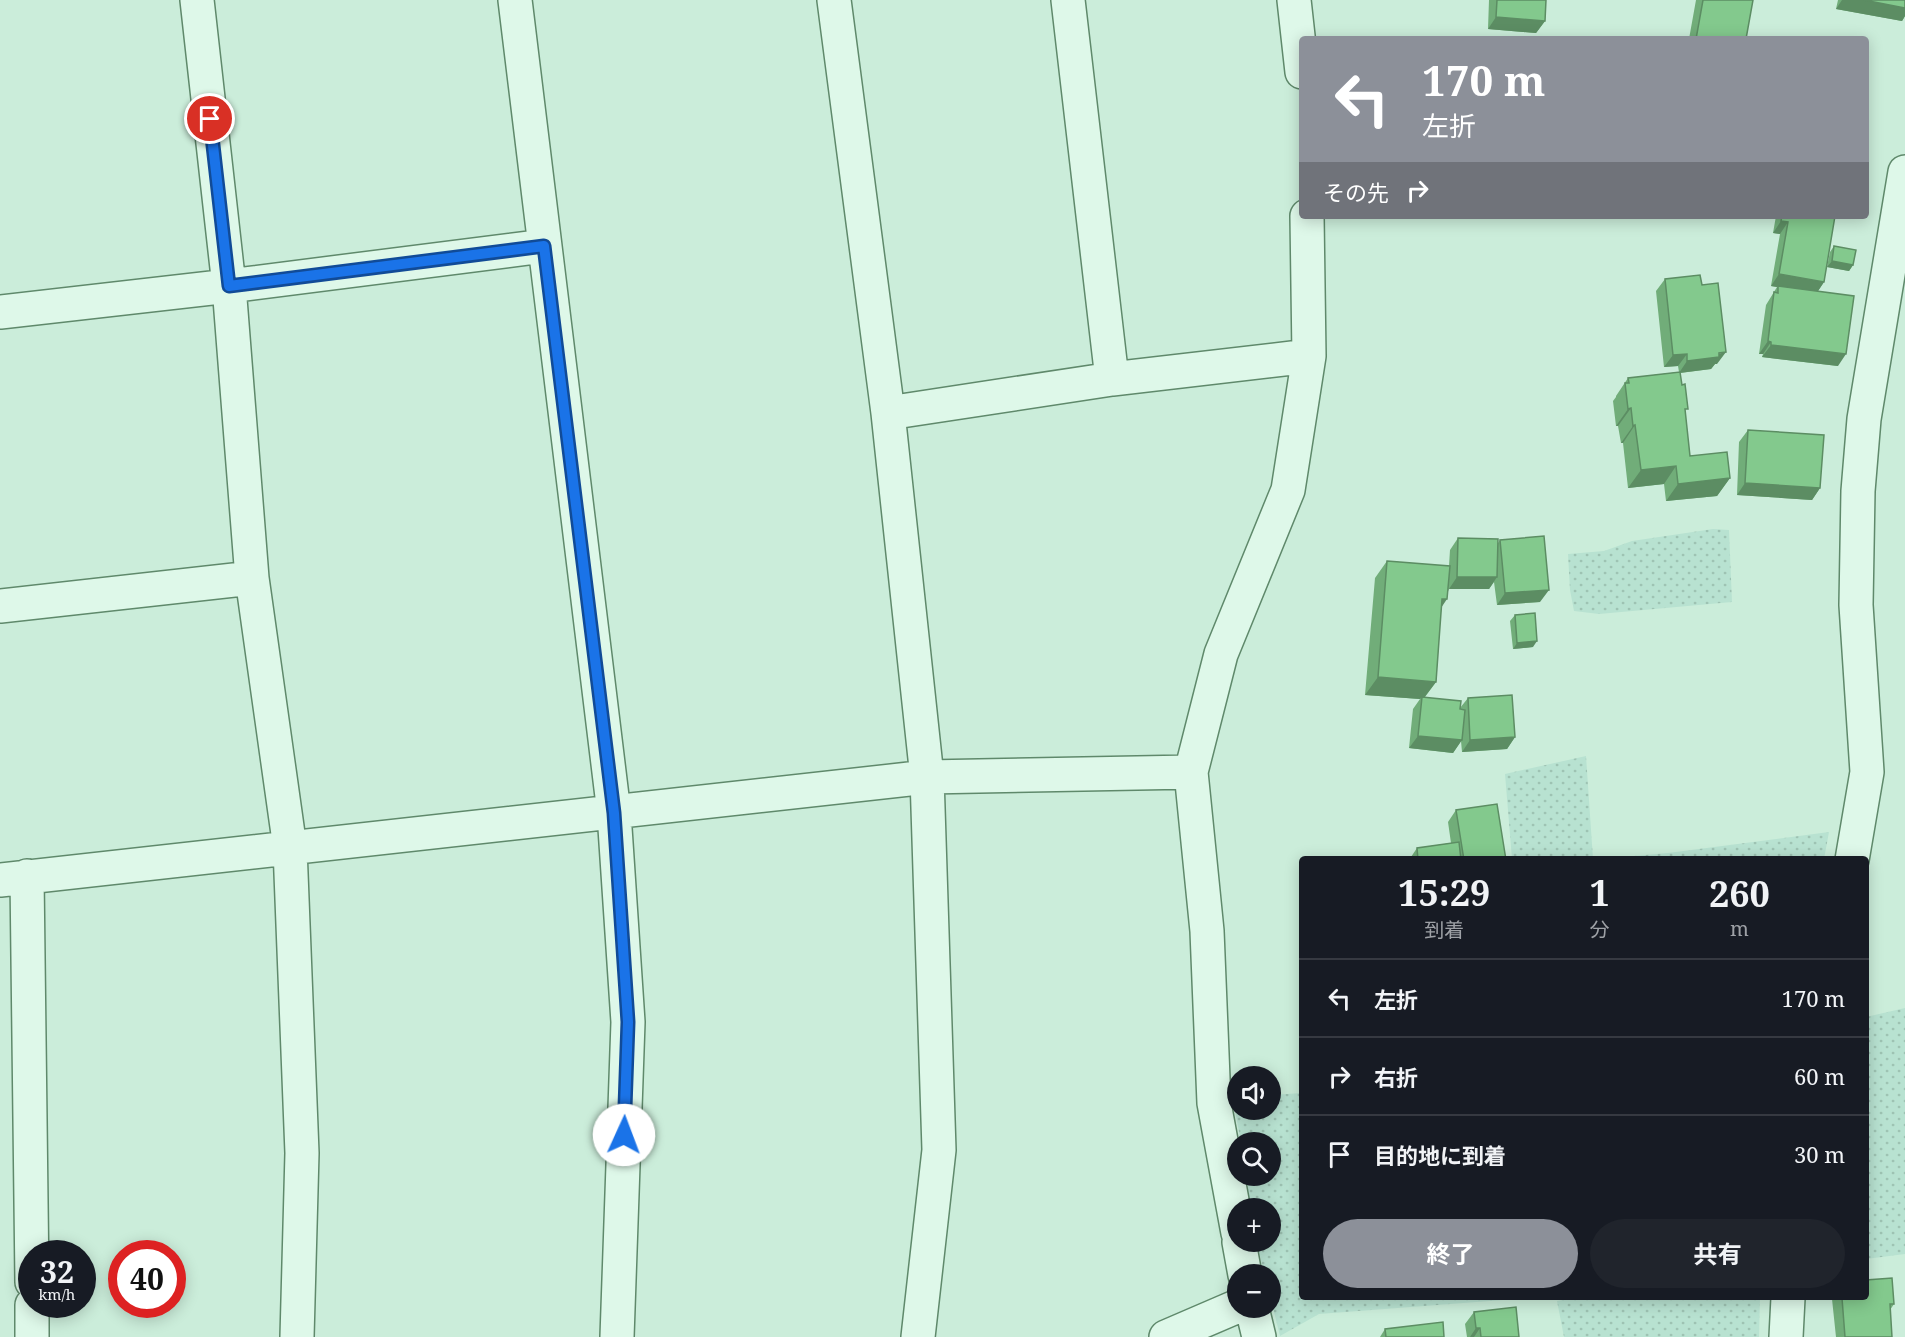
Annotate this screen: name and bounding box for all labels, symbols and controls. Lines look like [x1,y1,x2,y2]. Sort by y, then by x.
text: 170 m [1422,51,1546,108]
icon: left [1323,60,1401,138]
pin [184,93,235,144]
icon: arrive [193,102,226,135]
text: 左折 [1422,107,1476,144]
icon: right [1401,174,1434,207]
text: その先 [1323,177,1389,207]
text: 15:29 [1398,868,1490,917]
text: 1 [1589,868,1610,917]
text: 260 [1709,869,1770,918]
text: m [1730,915,1749,942]
text: 到着 [1424,916,1464,943]
text: 分 [1590,916,1610,943]
icon: left [1323,982,1356,1015]
text: 170 m [1782,983,1845,1013]
text: 左折 [1374,984,1418,1014]
icon: right [1323,1060,1356,1093]
text: 60 m [1794,1061,1845,1091]
text: 右折 [1374,1062,1418,1092]
map controls [1227,1066,1281,1318]
button: sound [1227,1066,1281,1120]
position arrow [592,1103,656,1167]
button: search [1227,1132,1281,1186]
icon: arrive [1323,1138,1356,1171]
text: 30 m [1794,1139,1845,1169]
text: 目的地に到着 [1374,1140,1506,1170]
button: + [1227,1198,1281,1252]
button: 終了 [1323,1219,1578,1288]
button: 共有 [1590,1219,1845,1288]
speed limit sign: 40 [108,1240,186,1318]
text: 32 [40,1251,74,1292]
button: − [1227,1264,1281,1318]
text: km/h [39,1284,75,1304]

